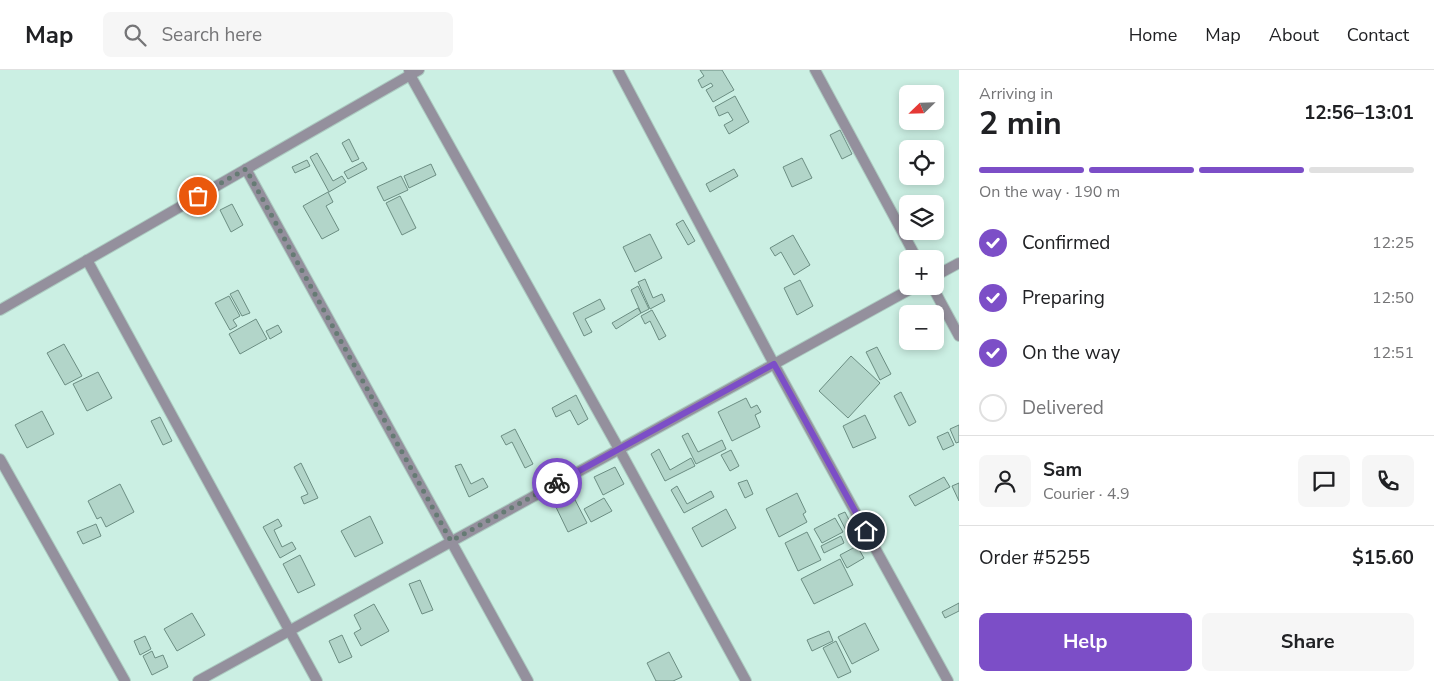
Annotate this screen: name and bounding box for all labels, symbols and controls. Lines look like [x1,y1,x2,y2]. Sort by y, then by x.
search box [103,12,453,57]
text: Map [25,19,73,51]
icon: search [121,21,149,49]
text: Search here [161,22,262,48]
text: Home [1129,23,1177,47]
text: Map [1205,23,1241,47]
text: About [1269,23,1319,47]
text: Contact [1347,23,1409,47]
text: Arriving in [979,83,1053,105]
north arrow [899,85,944,130]
map controls [899,85,944,350]
text: 12:56–13:01 [1304,100,1414,126]
text: 2 min [979,102,1062,145]
button: locate [899,140,944,185]
pin [177,175,219,217]
text: On the way · 190 m [979,181,1120,203]
icon: bag [184,182,212,210]
button: layers [899,195,944,240]
icon: check [979,229,1007,257]
text: Confirmed [1022,230,1110,256]
text: 12:25 [1372,232,1414,254]
button: + [899,250,944,295]
icon: check [979,284,1007,312]
text: Preparing [1022,285,1105,311]
text: 12:50 [1372,287,1414,309]
button: − [899,305,944,350]
icon: check [979,339,1007,367]
text: On the way [1022,340,1120,366]
text: 12:51 [1372,342,1414,364]
text: Delivered [1022,395,1104,421]
button: person [979,455,1031,507]
button: chat [1298,455,1350,507]
button: phone [1362,455,1414,507]
text: Sam [1043,457,1082,483]
courier [532,458,582,508]
icon: bike [543,469,571,497]
text: Courier · 4.9 [1043,483,1129,505]
pin [845,510,887,552]
icon: home [852,517,880,545]
text: Order #5255 [979,545,1090,571]
text: $15.60 [1352,545,1414,571]
button: Help [979,613,1192,671]
button: Share [1202,613,1414,671]

